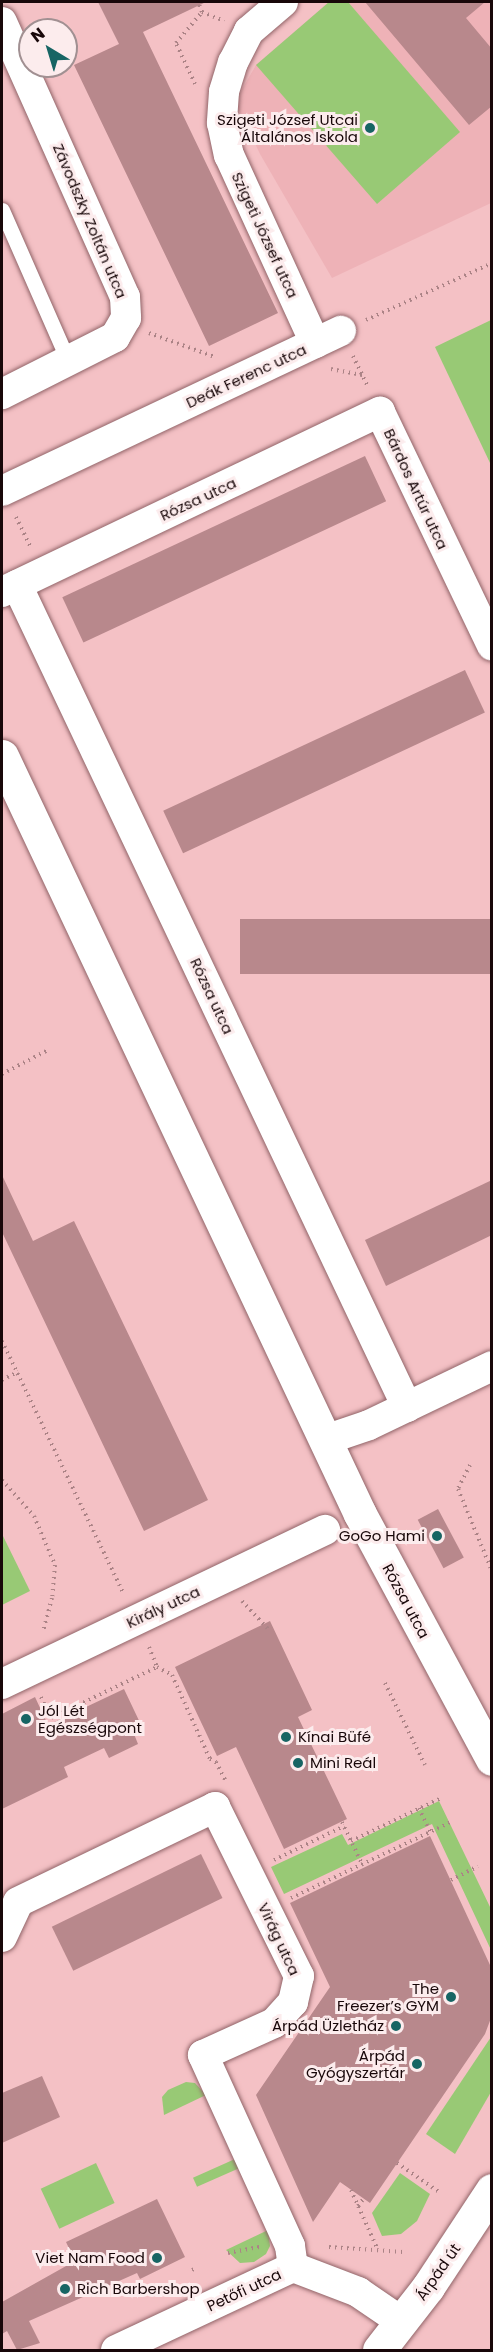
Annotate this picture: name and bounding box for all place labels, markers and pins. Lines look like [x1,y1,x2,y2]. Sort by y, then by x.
place label: Szigeti József Utcai Általános Iskola [217,110,358,145]
marker: Szigeti József Utcai Általános Iskola [363,121,377,135]
place label: GoGo Hami [339,1527,425,1545]
marker: GoGo Hami [430,1529,444,1543]
place label: Jól Lét Egészségpont [38,1701,142,1736]
marker: Jól Lét Egészségpont [19,1712,33,1726]
place label: Kínai Büfé [298,1728,371,1746]
marker: Kínai Büfé [279,1730,293,1744]
place label: Mini Reál [310,1754,376,1772]
marker: Mini Reál [291,1756,305,1770]
place label: The Freezer’s GYM [337,1979,439,2014]
marker: The Freezer’s GYM [444,1990,458,2004]
place label: Árpád Üzletház [272,2017,384,2035]
marker: Árpád Üzletház [389,2019,403,2033]
place label: Árpád Gyógyszertár [306,2046,405,2081]
marker: Árpád Gyógyszertár [410,2057,424,2071]
place label: Viet Nam Food [35,2249,145,2267]
marker: Viet Nam Food [150,2251,164,2265]
place label: Rich Barbershop [77,2280,200,2298]
marker: Rich Barbershop [58,2282,72,2296]

